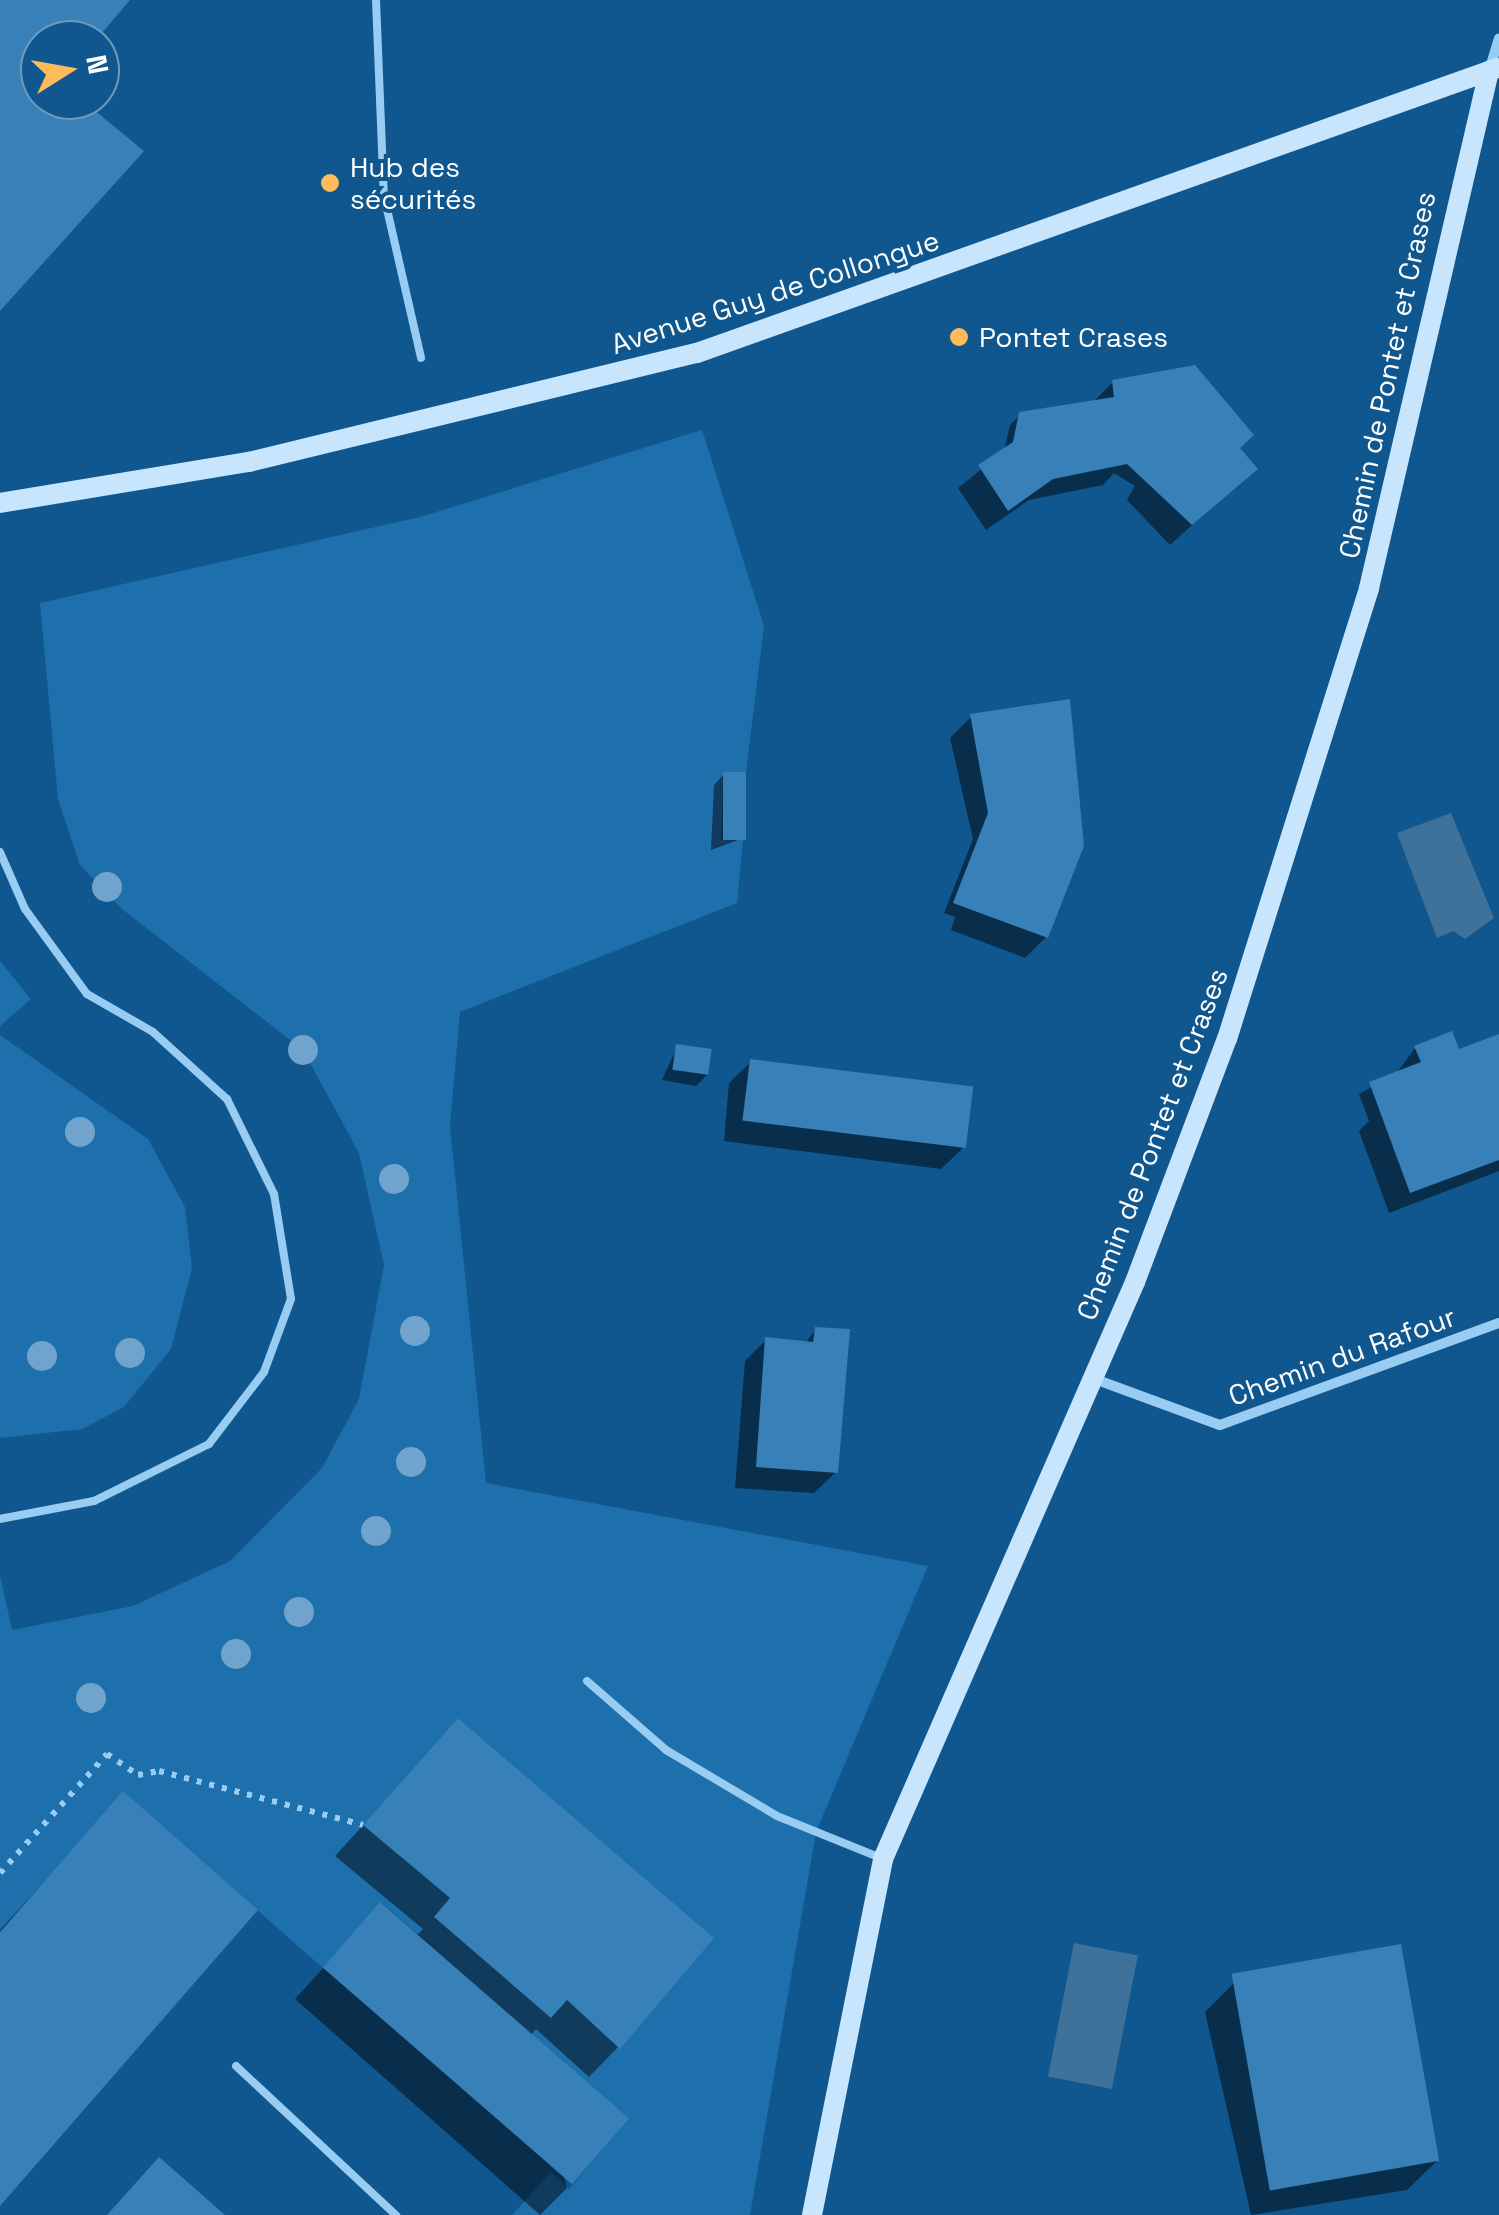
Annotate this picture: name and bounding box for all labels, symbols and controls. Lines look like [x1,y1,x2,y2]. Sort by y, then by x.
north arrow [20,20,120,120]
text: N [78,52,117,77]
place label: Hub des sécurités [350,150,476,216]
marker: Hub des sécurités [319,172,341,194]
street label: Chemin de Pontet et Crases [1332,189,1442,561]
street label: Avenue Guy de Collongue [607,223,943,361]
place label: Pontet Crases [979,320,1168,354]
marker: Pontet Crases [948,326,970,348]
street label: Chemin de Pontet et Crases [1069,963,1235,1325]
street label: Chemin du Rafour [1224,1299,1460,1413]

